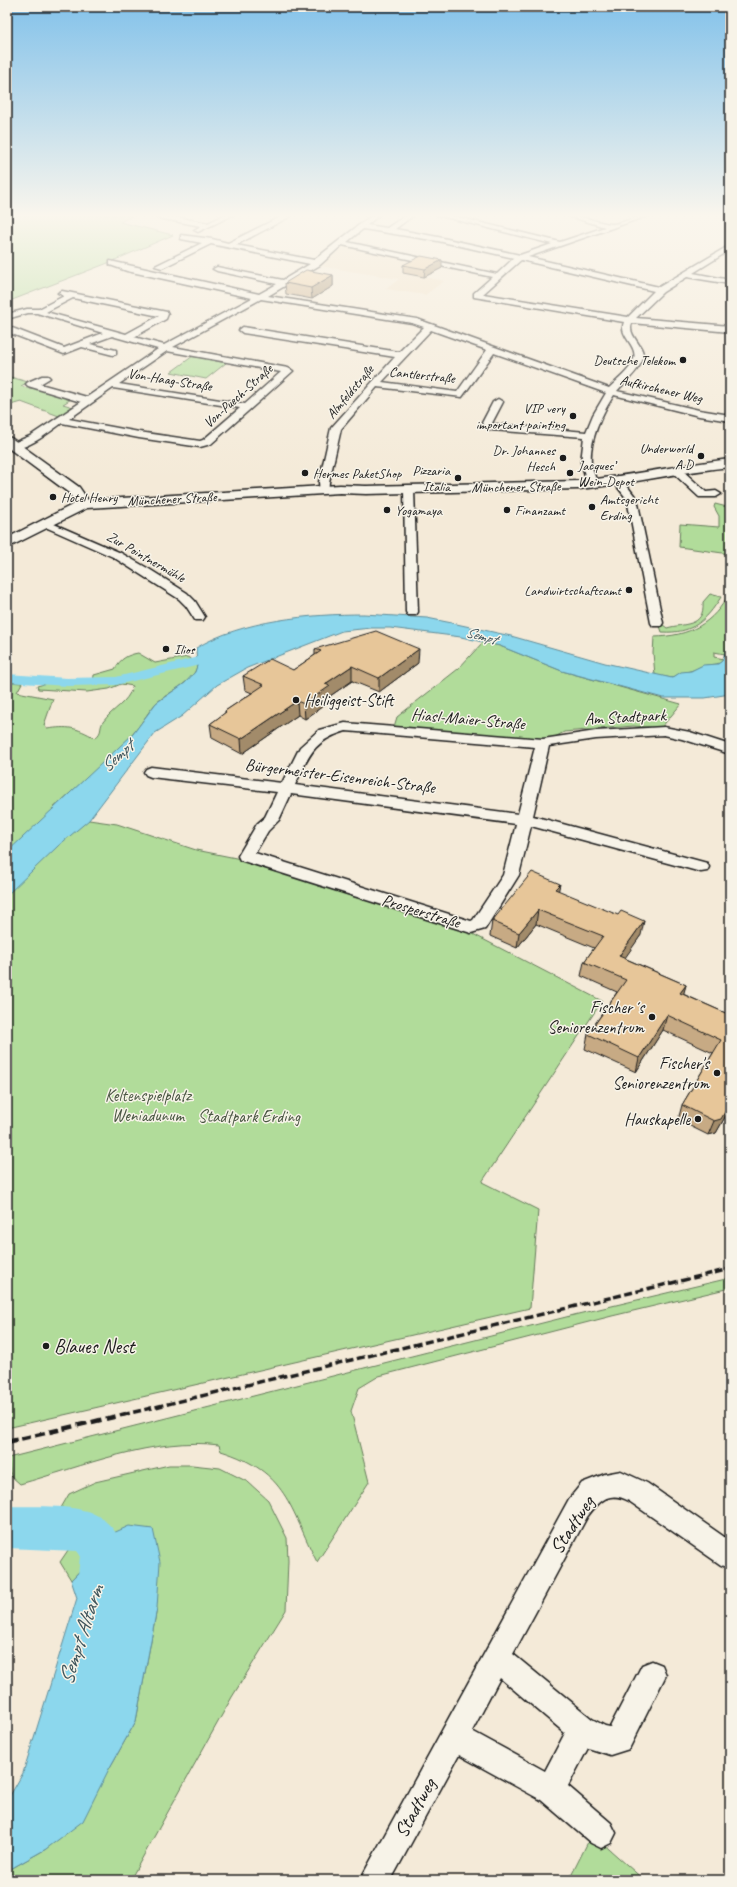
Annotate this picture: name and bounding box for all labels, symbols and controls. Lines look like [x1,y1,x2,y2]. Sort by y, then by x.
place label: Deutsche Telekom [593,352,676,369]
marker: Deutsche Telekom [678,355,688,365]
street label: Von-Puech-Straße [200,360,277,431]
street label: Almfeldstraße [323,361,378,422]
street label: Cantlerstraße [388,363,457,387]
street label: Von-Haag-Straße [127,365,214,395]
street label: Aufkirchener Weg [618,371,705,407]
place label: VIP very important painting [476,400,566,433]
marker: VIP very important painting [568,411,578,421]
place label: Underworld A.D [640,440,695,473]
place label: Dr. Johannes Hesch [492,442,556,475]
marker: Underworld A.D [696,451,706,461]
marker: Dr. Johannes Hesch [558,453,568,463]
place label: Jacques’ Wein-Depot [577,457,635,490]
place label: Pizzaria Italia [413,462,451,495]
place label: Hermes PaketShop [313,465,402,482]
marker: Hermes PaketShop [300,468,310,478]
marker: Jacques’ Wein-Depot [565,468,575,478]
marker: Pizzaria Italia [453,473,463,483]
street label: Münchener Straße [471,478,562,496]
street label: Münchener Straße [127,488,218,510]
place label: Hotel Henry [61,489,119,506]
place label: Amtsgericht Erding [600,491,659,524]
marker: Hotel Henry [48,492,58,502]
place label: Yogamaya [395,502,443,519]
place label: Finanzamt [515,502,566,519]
marker: Amtsgericht Erding [587,502,597,512]
marker: Yogamaya [382,505,392,515]
marker: Finanzamt [502,505,512,515]
street label: Zur Pointnermühle [104,528,189,587]
place label: Landwirtschaftsamt [524,582,622,599]
marker: Landwirtschaftsamt [624,585,634,595]
water label: Sempt [464,623,502,650]
place label: Ilios [174,641,196,658]
marker: Ilios [161,644,171,654]
place label: Heiliggeist-Stift [304,690,396,711]
marker: Heiliggeist-Stift [291,695,301,705]
street label: Hiasl-Maier-Straße [410,704,527,735]
street label: Am Stadtpark [584,704,668,730]
water label: Sempt [96,732,142,777]
street label: Bürgermeister-Eisenreich-Straße [244,754,438,798]
street label: Prosperstraße [379,889,464,933]
place label: Fischer´s Seniorenzentrum [547,997,646,1038]
marker: Fischer´s Seniorenzentrum [647,1012,657,1022]
place label: Fischer's Seniorenzentrum [612,1053,711,1094]
marker: Fischer's Seniorenzentrum [712,1068,722,1078]
park label: Keltenspielplatz Weniadunum [105,1085,193,1126]
park label: Stadtpark Erding [198,1106,301,1127]
place label: Hauskapelle [624,1109,691,1130]
marker: Hauskapelle [693,1114,703,1124]
place label: Blaues Nest [54,1334,137,1359]
marker: Blaues Nest [41,1341,51,1351]
street label: Stadtweg [544,1490,601,1559]
water label: Sempt Altarm [52,1579,111,1688]
street label: Stadtweg [389,1772,442,1842]

